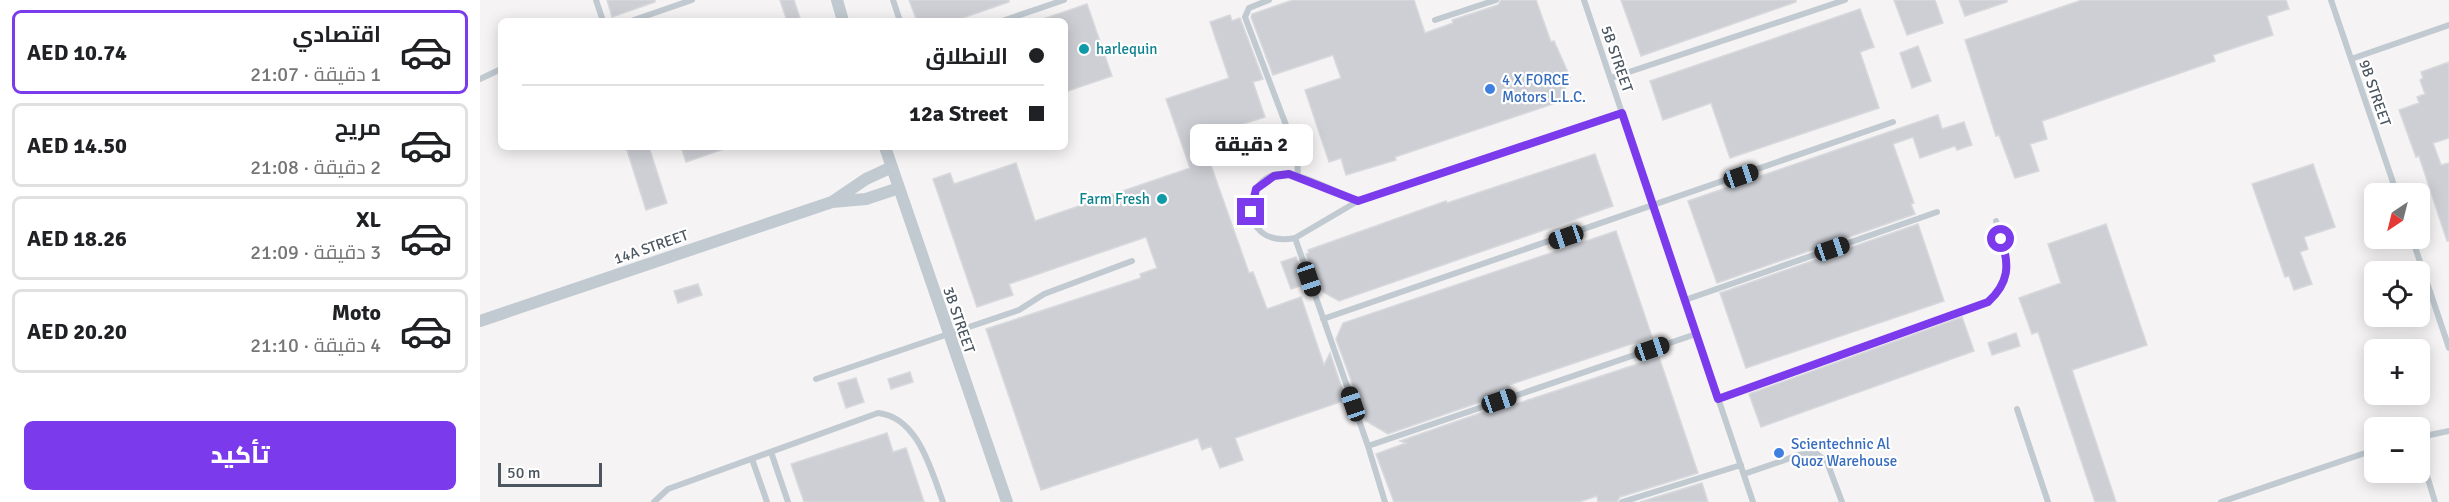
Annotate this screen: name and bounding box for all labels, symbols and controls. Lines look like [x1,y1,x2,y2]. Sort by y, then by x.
text: اقتصادي [292,21,381,48]
street label: 5B STREET [1597,23,1637,95]
icon: car [399,25,453,79]
text: AED 10.74 [27,39,127,66]
place label: harlequin [1096,40,1157,58]
marker: harlequin [1077,42,1091,56]
text: الانطلاق [925,43,1008,70]
street label: 9B STREET [2355,57,2395,129]
text: 1 دقيقة · 21:07 [250,62,381,87]
place label: 4 X FORCE Motors L.L.C. [1502,71,1586,106]
marker: 4 X FORCE Motors L.L.C. [1483,82,1497,96]
text: 12a Street [909,100,1008,127]
text: مريح [335,114,381,141]
icon: car [399,118,453,172]
callout: 2 دقيقة [1190,125,1312,167]
text: AED 14.50 [27,132,127,159]
text: 2 دقيقة [1215,132,1288,157]
text: 2 دقيقة · 21:08 [250,155,381,180]
car [1721,162,1761,190]
north arrow [2364,183,2430,249]
map controls [2364,183,2430,483]
place label: Farm Fresh [1079,190,1150,208]
marker: Farm Fresh [1155,192,1169,206]
route end [1237,198,1264,225]
text: XL [356,206,381,233]
icon: car [399,211,453,265]
car [1546,223,1586,251]
text: AED 18.26 [27,225,127,252]
route start [1987,225,2014,252]
street label: 14A STREET [611,226,691,268]
car [1812,235,1852,263]
text: 3 دقيقة · 21:09 [250,240,381,265]
car [1295,259,1323,299]
button: locate [2364,261,2430,327]
street label: 3B STREET [939,284,979,356]
text: Moto [332,299,381,326]
icon: car [399,304,453,358]
text: AED 20.20 [27,318,127,345]
text: 4 دقيقة · 21:10 [250,333,381,358]
car [1632,335,1672,363]
button: + [2364,339,2430,405]
car [1339,384,1367,424]
car [1479,387,1519,415]
button: − [2364,417,2430,483]
button: تأكيد [24,421,456,490]
place label: Scientechnic Al Quoz Warehouse [1791,435,1897,470]
marker: Scientechnic Al Quoz Warehouse [1772,446,1786,460]
scale bar [498,460,602,488]
text: 50 m [507,463,541,483]

